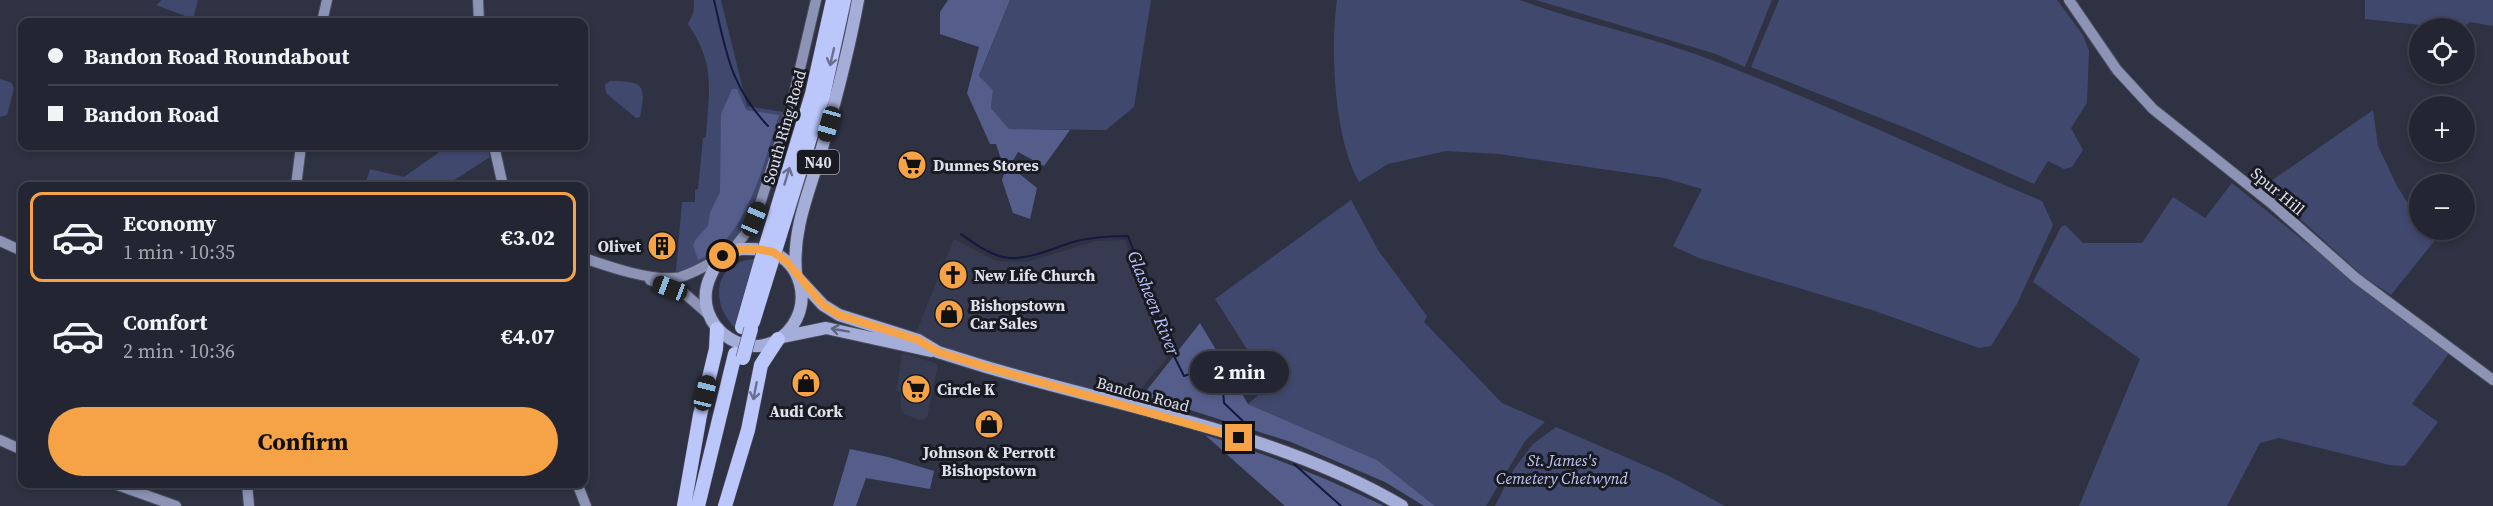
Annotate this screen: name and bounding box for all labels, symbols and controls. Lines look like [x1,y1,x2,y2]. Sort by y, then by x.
map controls [2409,18,2475,240]
button: locate [2409,18,2475,84]
text: Bandon Road Roundabout [84,41,349,71]
one-way arrow [826,47,838,66]
street label: South Ring Road [757,67,811,187]
button: + [2409,96,2475,162]
text: Bandon Road [84,99,219,129]
car [815,104,843,144]
supermarket icon: Dunnes Stores [896,149,928,181]
road number: N40 [797,150,839,174]
place label: Dunnes Stores [933,154,1039,176]
street label: Spur Hill [2246,162,2310,220]
one-way arrow [782,167,793,186]
button: − [2409,174,2475,240]
car [739,199,769,239]
text: Economy [123,208,217,238]
icon: car [51,210,105,264]
text: €3.02 [501,222,555,252]
building icon: Olivet [646,230,678,262]
place label: Olivet [598,235,641,257]
text: 1 min · 10:35 [123,238,235,266]
route start [709,242,736,269]
water label: Glasheen River [1122,247,1187,360]
church icon: New Life Church [937,259,969,291]
place label: New Life Church [974,264,1096,286]
car [650,273,690,303]
place label: Bishopstown Car Sales [970,294,1066,334]
shop icon: Bishopstown Car Sales [933,298,965,330]
text: Comfort [123,307,207,337]
icon: car [51,309,105,363]
text: €4.07 [501,321,555,351]
one-way arrow [831,324,851,335]
text: 2 min · 10:36 [123,337,235,365]
callout: 2 min [1190,351,1288,393]
text: 2 min [1214,358,1265,386]
shop icon: Audi Cork [790,367,822,399]
street label: Bandon Road [1094,371,1192,417]
car [692,373,718,413]
supermarket icon: Circle K [900,373,932,405]
place label: Circle K [937,378,996,400]
one-way arrow [749,381,760,401]
place label: Audi Cork [769,400,843,422]
button: Confirm [48,407,558,476]
shop icon: Johnson & Perrott Bishopstown [973,408,1005,440]
route end [1225,424,1252,451]
place label: Johnson & Perrott Bishopstown [922,441,1055,481]
park label: St. James's Cemetery Chetwynd [1496,449,1629,489]

